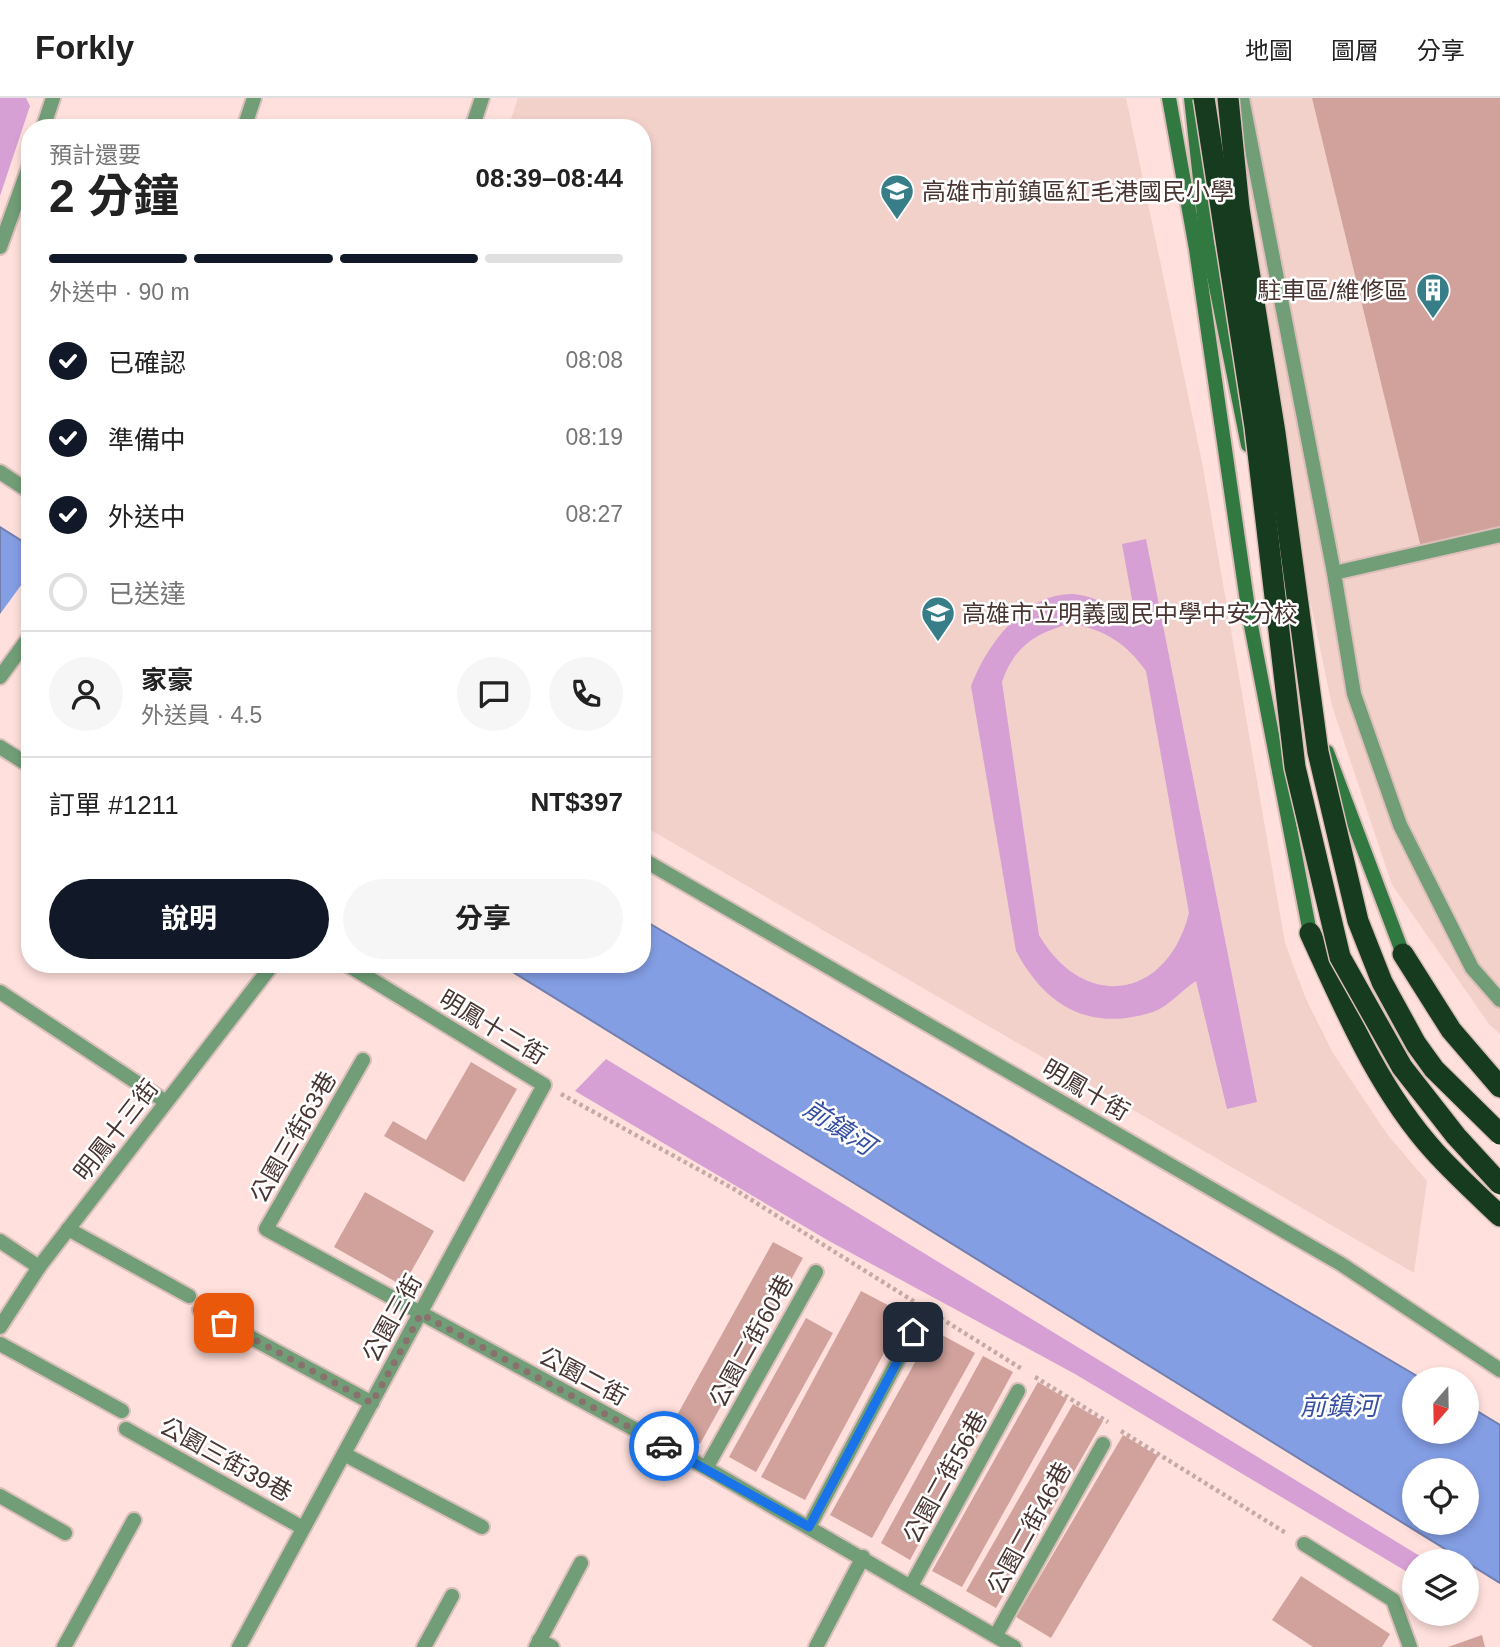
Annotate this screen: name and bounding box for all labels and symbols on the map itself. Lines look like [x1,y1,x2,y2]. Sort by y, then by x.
school or university icon: 高雄市前鎮區紅毛港國民小學 [878,172,916,221]
place label: 高雄市前鎮區紅毛港國民小學 [922,178,1234,205]
building icon: 駐車區/維修區 [1414,271,1452,320]
place label: 駐車區/維修區 [1257,277,1408,304]
school or university icon: 高雄市立明義國民中學中安分校 [919,594,957,643]
place label: 高雄市立明義國民中學中安分校 [962,600,1298,627]
street label: 明鳳十二街 [435,985,551,1069]
street label: 明鳳十街 [1038,1054,1134,1126]
street label: 公園三街63巷 [245,1067,341,1207]
street label: 明鳳十三街 [68,1074,164,1186]
water label: 前鎮河 [798,1093,884,1164]
street label: 公園三街 [357,1269,427,1367]
street label: 公園二街60巷 [704,1270,798,1412]
pin [194,1293,254,1353]
pin [883,1302,943,1362]
street label: 公園二街 [534,1342,632,1410]
north arrow [1402,1367,1479,1444]
water label: 前鎮河 [1300,1391,1383,1421]
street label: 公園二街56巷 [898,1406,992,1548]
courier [629,1411,699,1481]
street label: 公園三街39巷 [155,1412,297,1506]
street label: 公園二街46巷 [982,1457,1076,1599]

